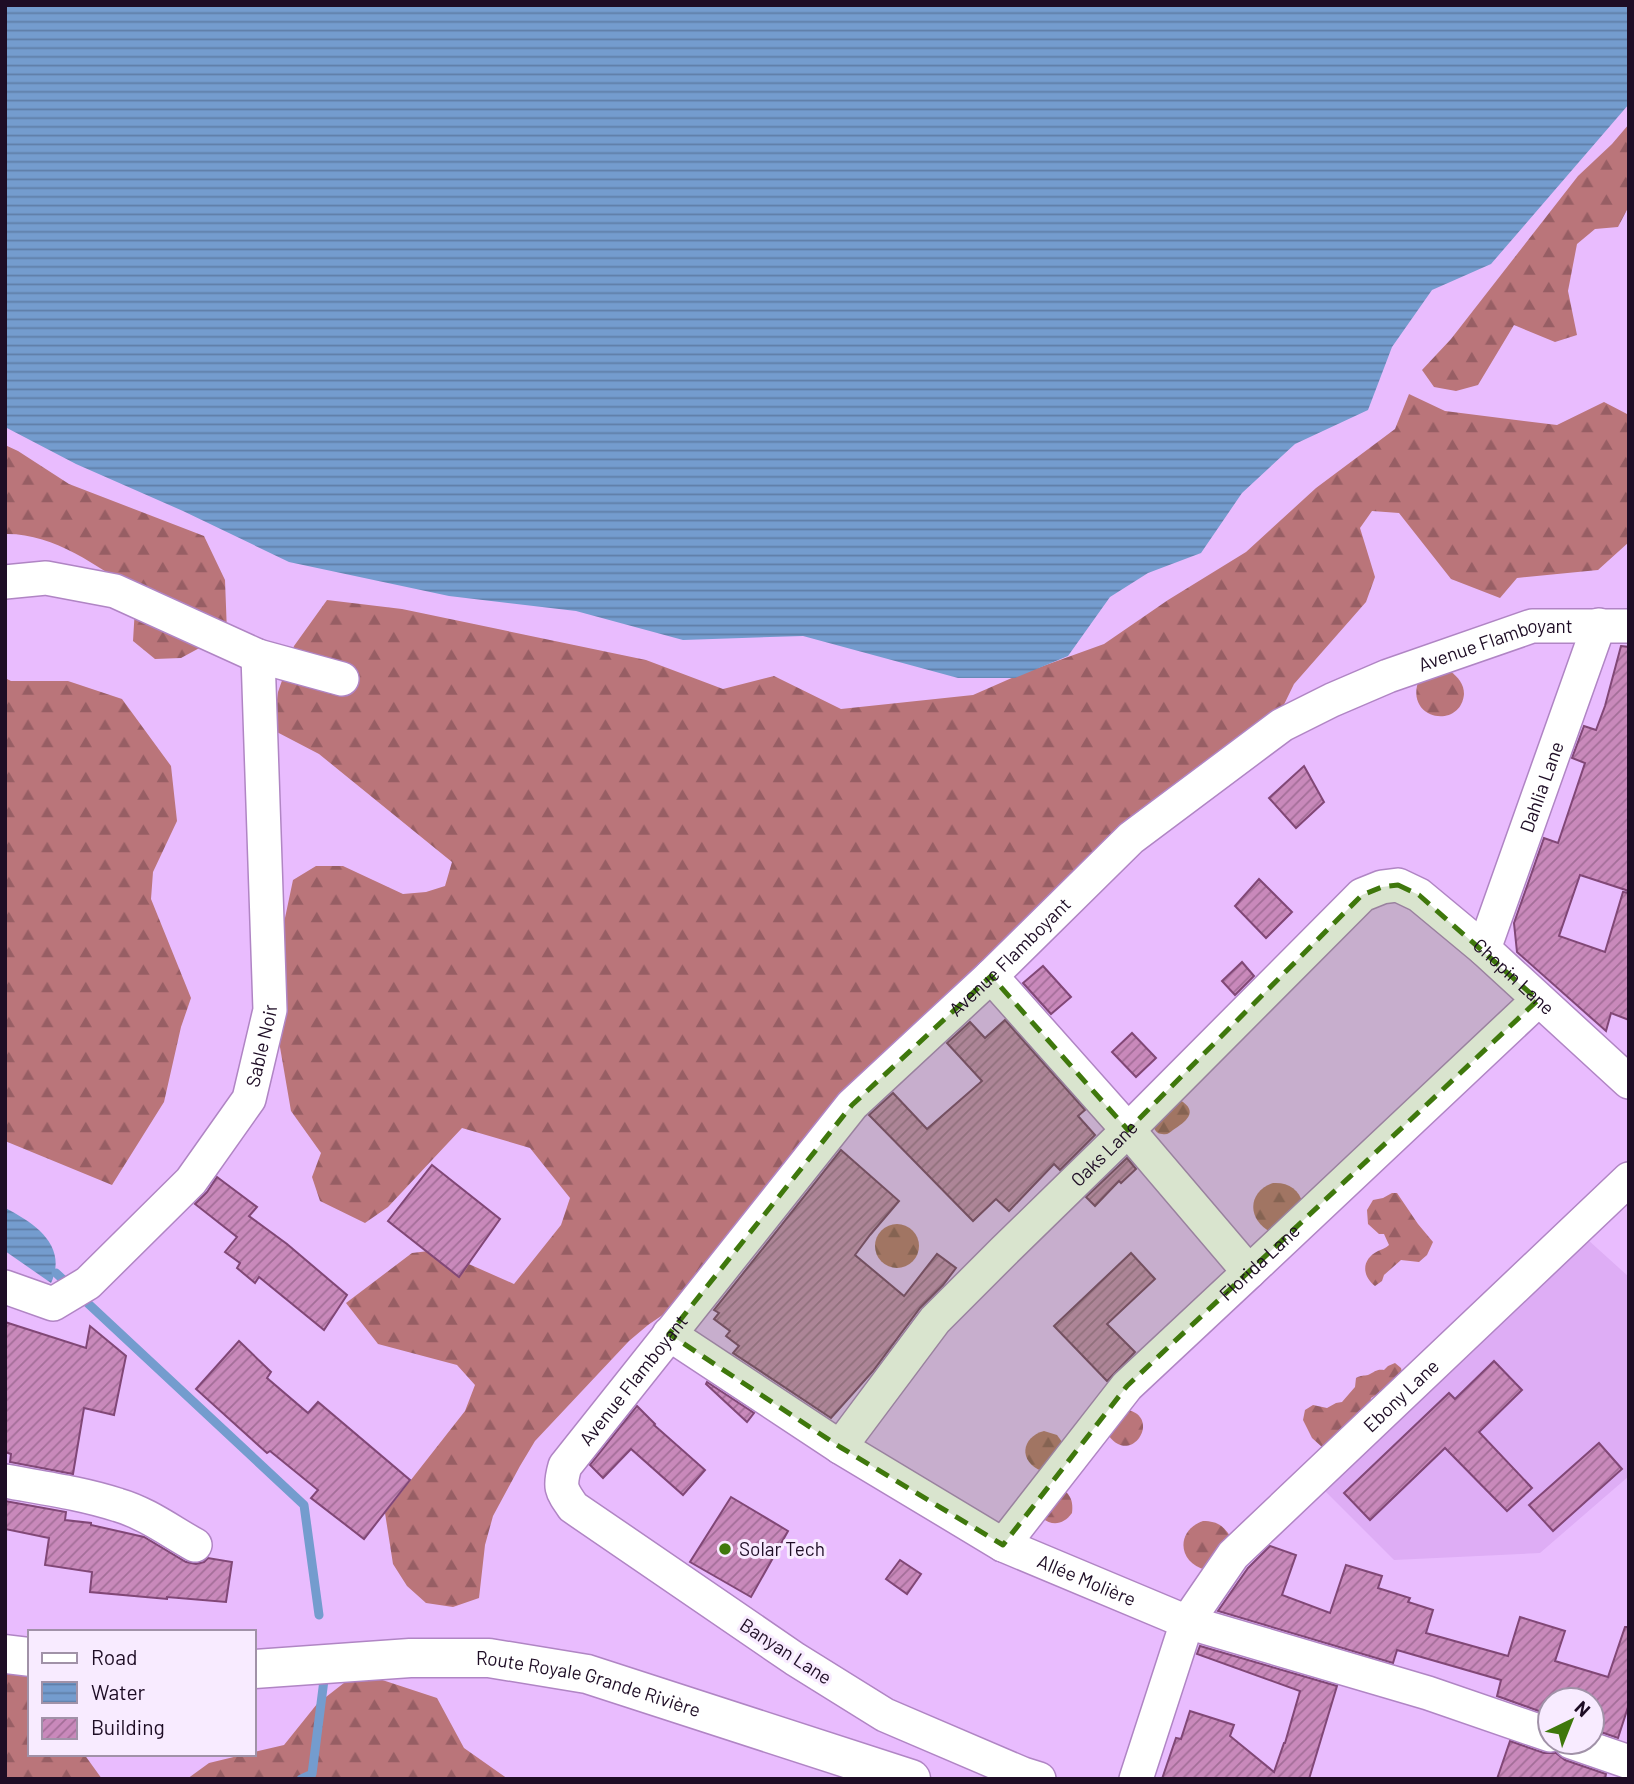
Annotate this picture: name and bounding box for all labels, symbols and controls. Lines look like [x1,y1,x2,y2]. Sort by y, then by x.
street label: Avenue Flamboyant [1415,614,1573,676]
street label: Dahlia Lane [1514,738,1568,835]
street label: Avenue Flamboyant [944,892,1075,1020]
street label: Chopin Lane [1469,933,1560,1019]
street label: Sable Noir [240,1004,281,1089]
street label: Oaks Lane [1065,1115,1142,1191]
street label: Florida Lane [1214,1218,1304,1305]
street label: Avenue Flamboyant [574,1310,692,1450]
street label: Ebony Lane [1358,1354,1443,1436]
place label: Solar Tech [739,1537,825,1560]
marker: Solar Tech [717,1541,733,1557]
street label: Allée Molière [1034,1549,1140,1610]
street label: Banyan Lane [736,1612,836,1689]
legend [28,1630,256,1756]
text: Road [91,1644,137,1669]
street label: Route Royale Grande Rivière [476,1646,704,1721]
text: Water [91,1679,146,1704]
north arrow [1536,1686,1606,1756]
text: N [1570,1695,1595,1721]
text: Building [91,1714,165,1739]

